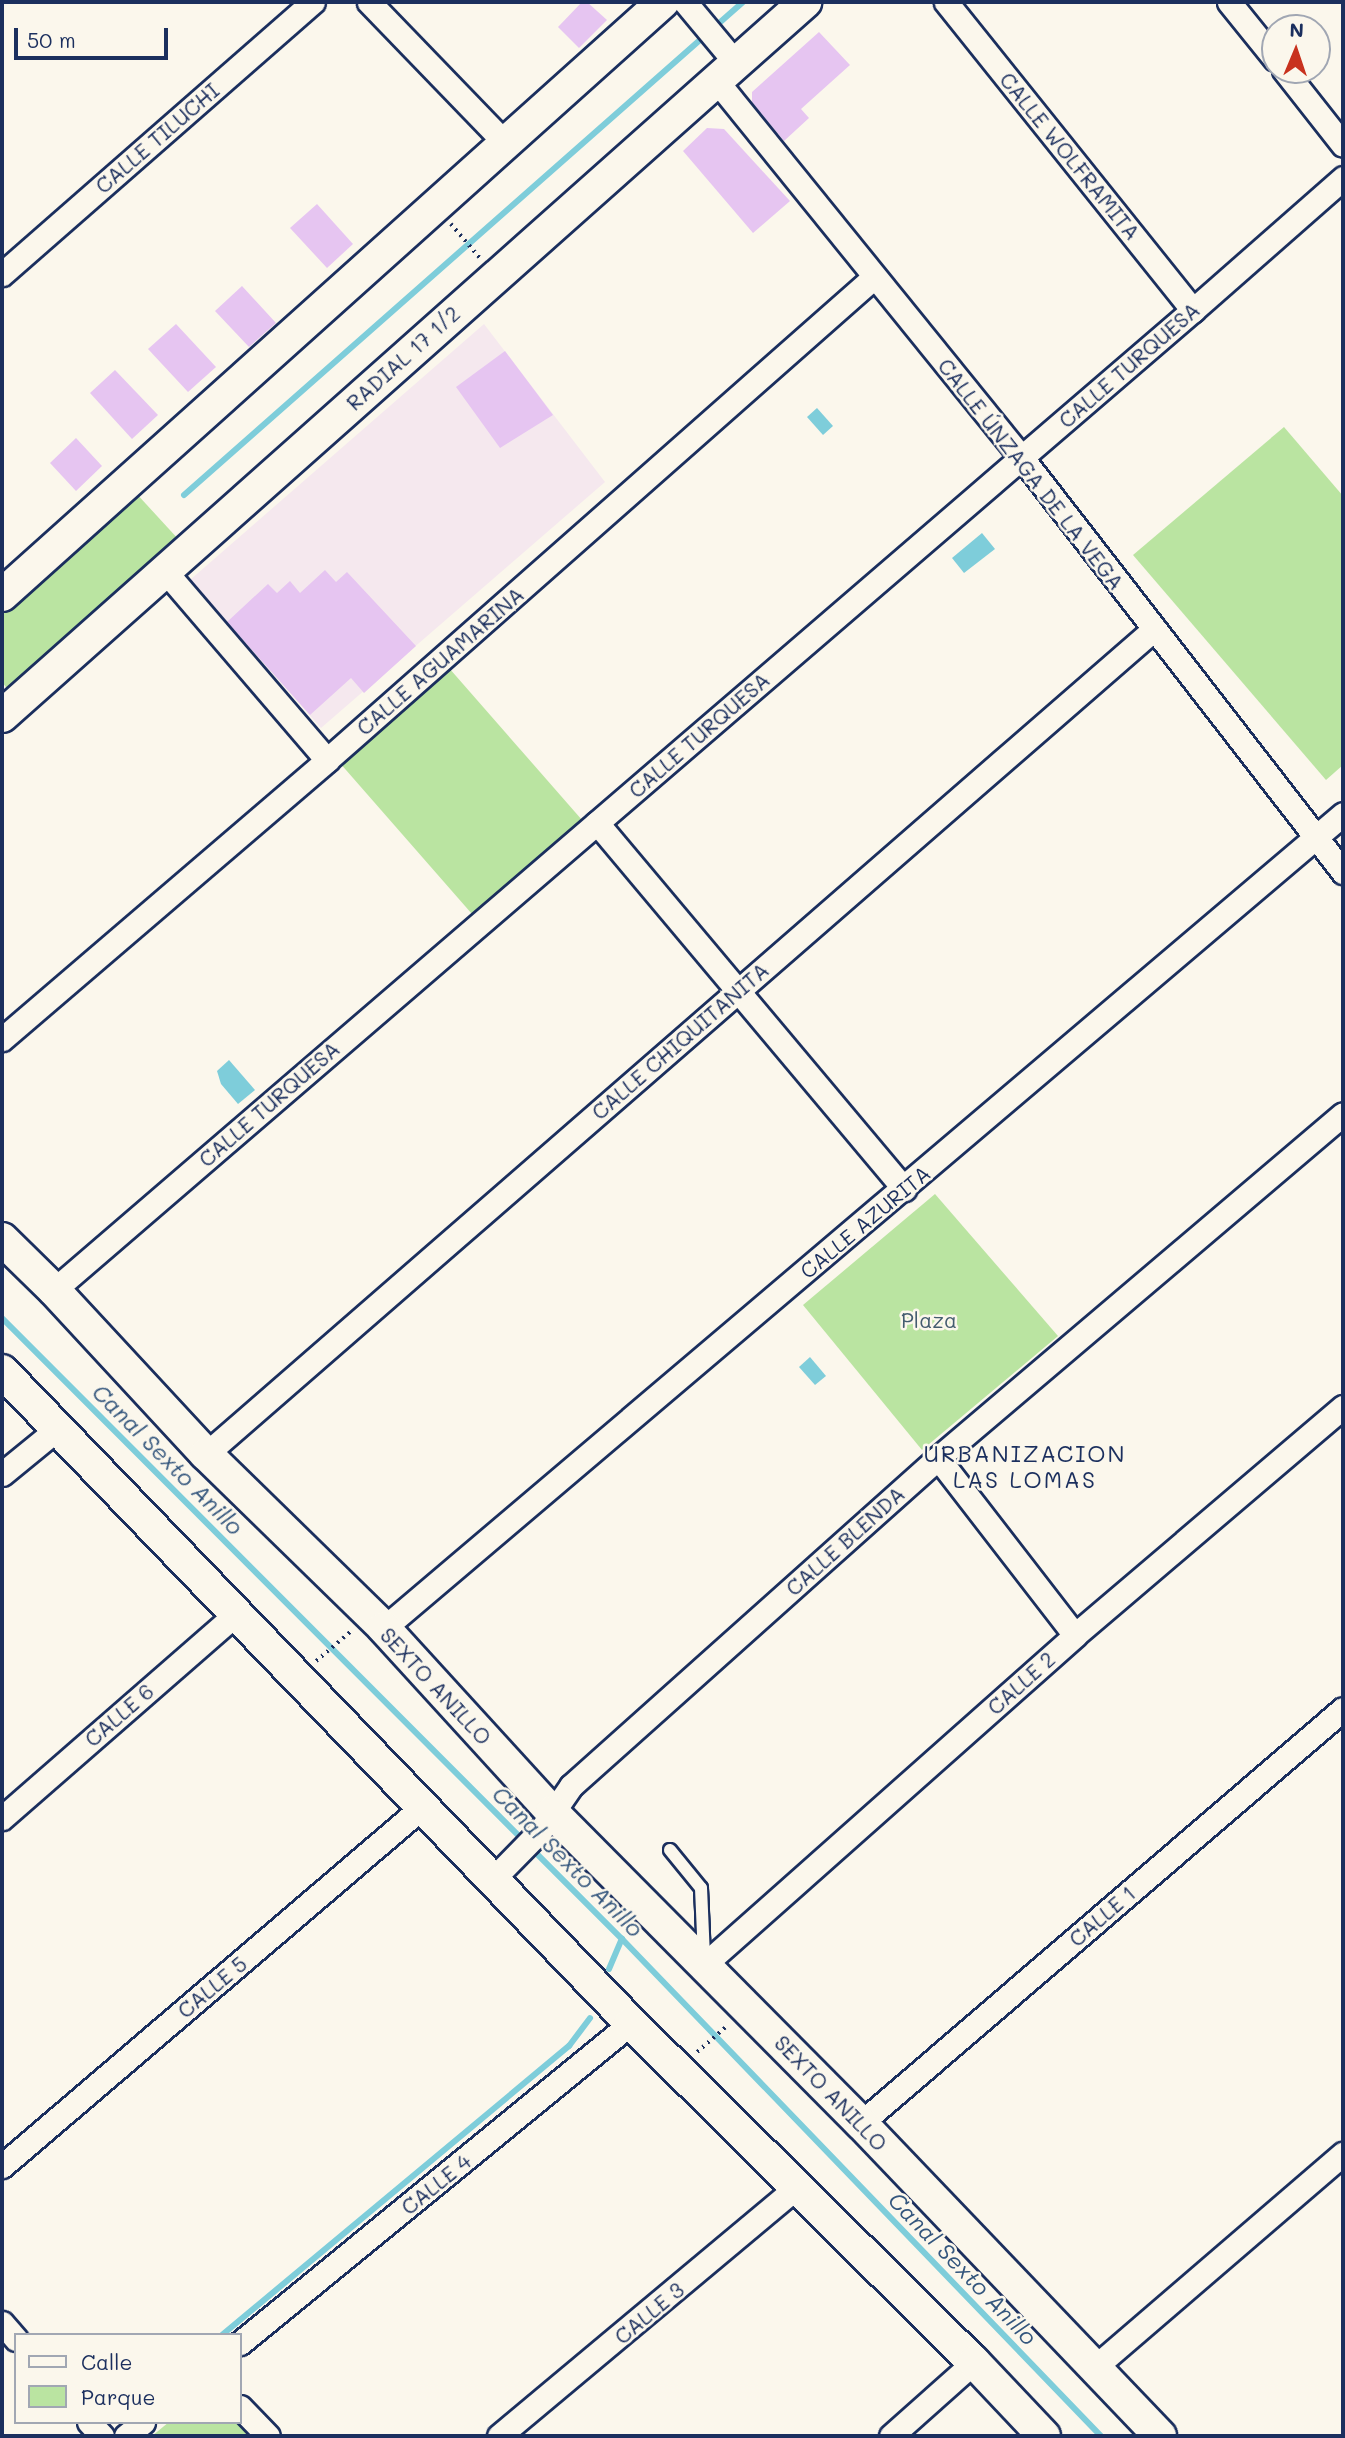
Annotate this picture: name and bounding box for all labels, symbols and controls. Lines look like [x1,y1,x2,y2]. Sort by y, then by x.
scale bar [18,14,172,58]
north arrow [1261,14,1331,84]
text: N [1289,17,1304,42]
text: 50 m [27,26,76,53]
street label: CALLE WOLFRAMITA [995,67,1145,245]
street label: CALLE TILUCHI [90,77,224,199]
street label: CALLE TURQUESA [1053,297,1205,433]
street label: RADIAL 17 1/2 [341,301,465,415]
street label: CALLE ÚNZAGA DE LA VEGA [933,353,1129,595]
street label: CALLE AGUAMARINA [351,582,529,740]
street label: CALLE TURQUESA [623,667,775,803]
street label: CALLE CHIQUITANITA [586,957,774,1125]
street label: CALLE TURQUESA [193,1036,345,1172]
street label: CALLE AZURITA [795,1160,935,1284]
park label: Plaza [901,1307,957,1333]
water label: Canal Sexto Anillo [87,1378,249,1540]
district label: URBANIZACION LAS LOMAS [925,1439,1125,1493]
street label: CALLE BLENDA [780,1481,910,1601]
street label: SEXTO ANILLO [375,1622,497,1750]
street label: CALLE 2 [982,1646,1060,1720]
street label: CALLE 6 [79,1678,159,1752]
water label: Canal Sexto Anillo [487,1780,649,1942]
street label: CALLE 1 [1064,1880,1140,1952]
street label: CALLE 5 [172,1951,252,2023]
street label: SEXTO ANILLO [770,2030,892,2156]
street label: CALLE 4 [396,2148,476,2220]
water label: Canal Sexto Anillo [883,2186,1043,2350]
street label: CALLE 3 [609,2277,689,2349]
legend [14,2333,242,2424]
text: Calle [81,2348,133,2375]
text: Parque [81,2383,155,2410]

